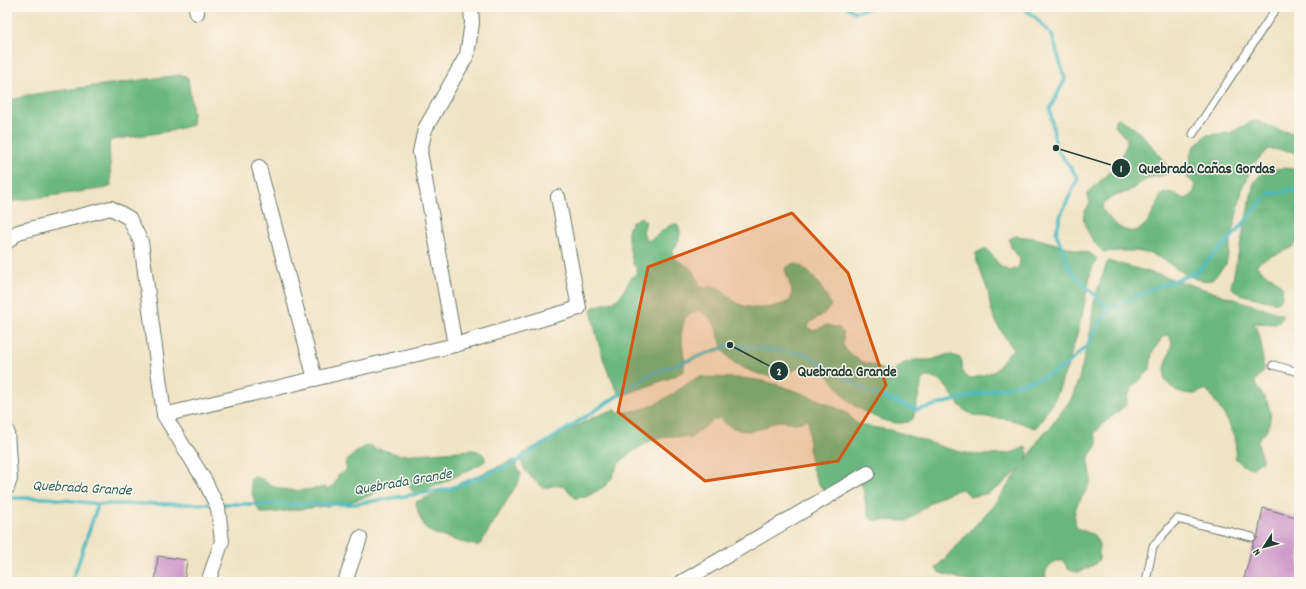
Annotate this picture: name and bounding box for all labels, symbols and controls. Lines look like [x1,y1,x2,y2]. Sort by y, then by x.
callout: Quebrada Cañas Gordas [1111,155,1283,182]
text: Quebrada Cañas Gordas [1139,159,1275,181]
text: 1 [1120,161,1123,178]
callout: Quebrada Grande [769,357,904,384]
text: Quebrada Grande [797,362,897,384]
text: 2 [776,364,782,381]
water label: Quebrada Grande [352,463,455,502]
water label: Quebrada Grande [32,475,133,503]
north arrow [1244,527,1284,567]
text: N [1249,544,1266,559]

